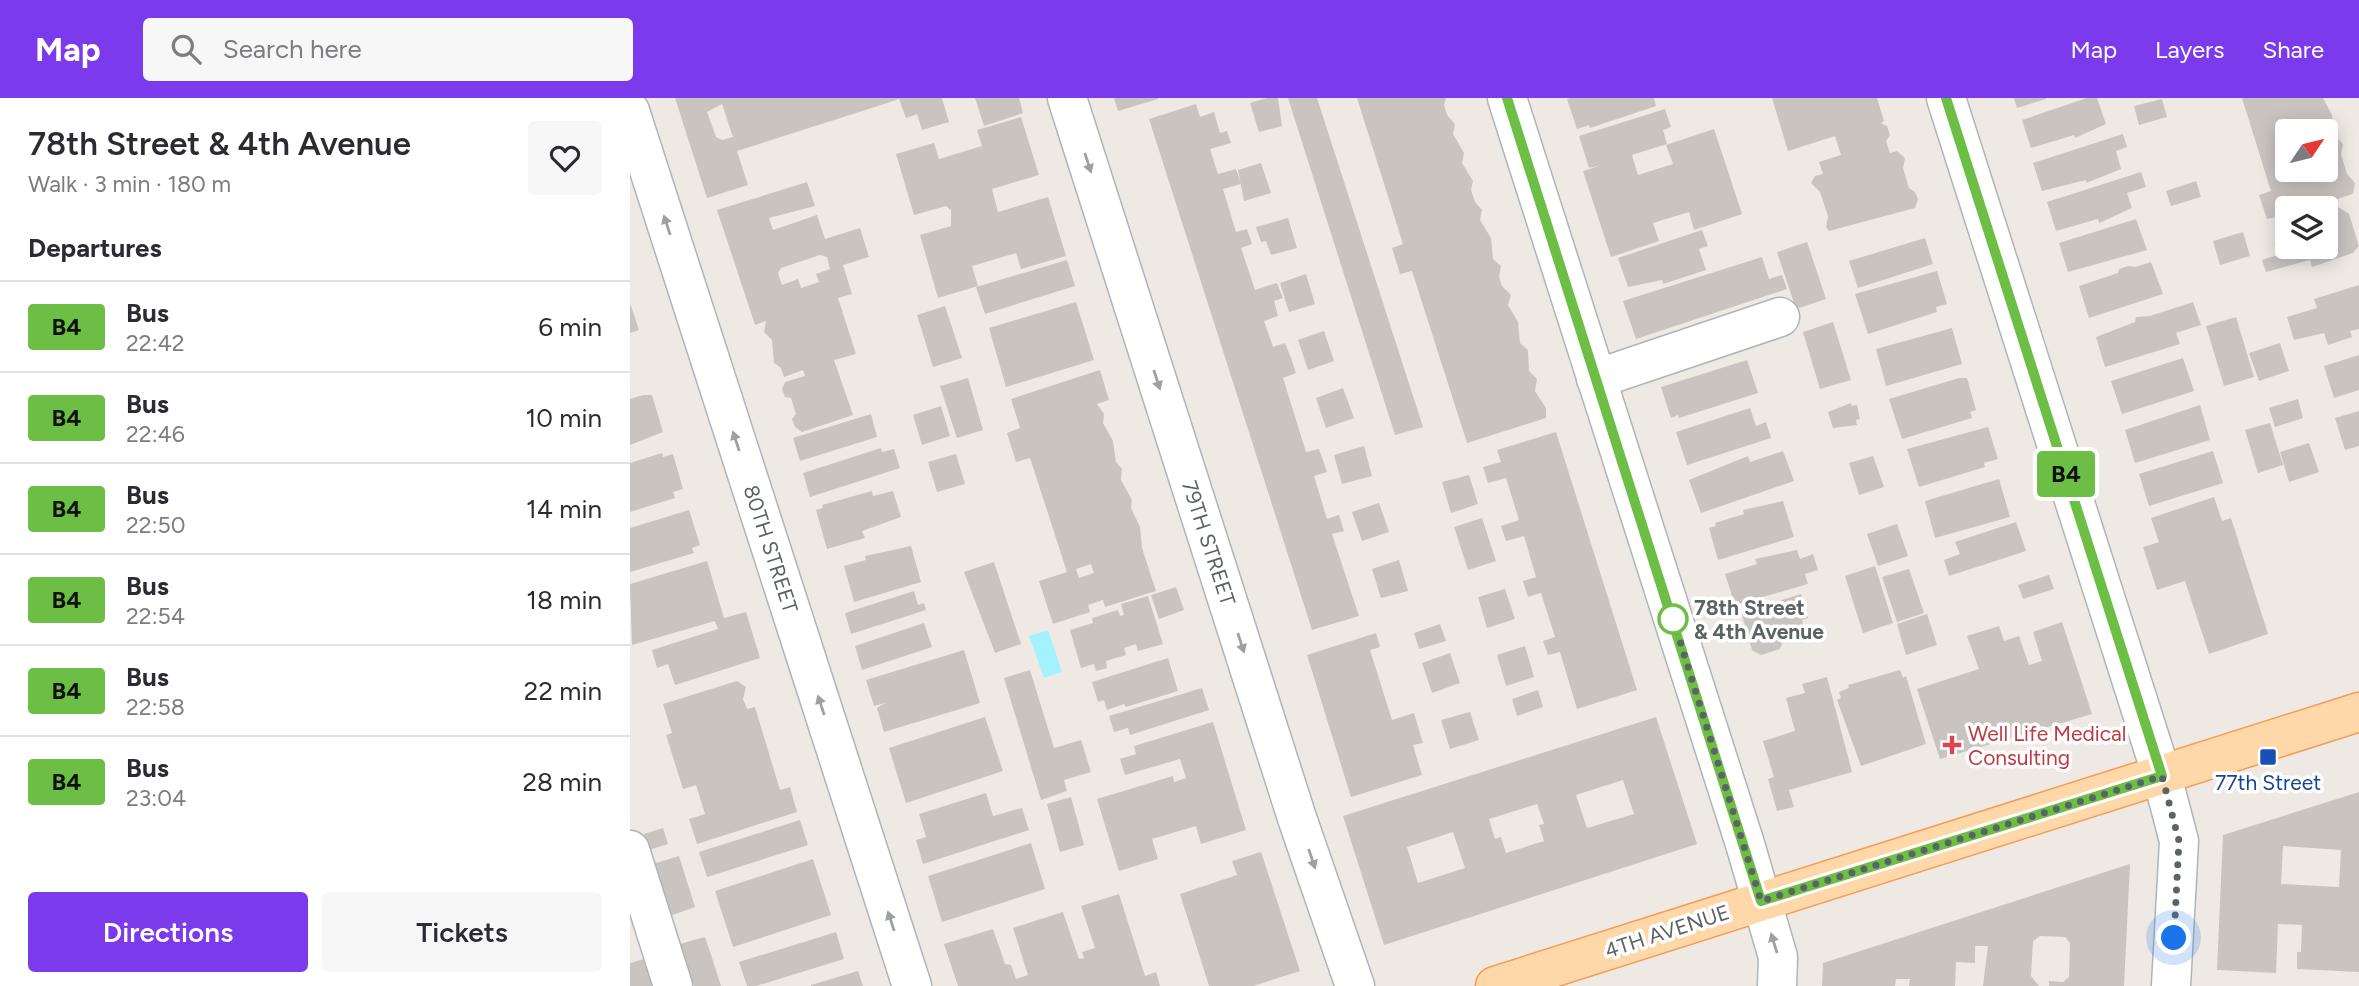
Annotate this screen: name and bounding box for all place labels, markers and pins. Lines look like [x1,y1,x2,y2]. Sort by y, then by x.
place label: 78th Street & 4th Avenue [1694,595,1824,644]
marker: 78th Street & 4th Avenue [1658,604,1688,634]
place label: Well Life Medical Consulting [1968,721,2126,770]
marker: Well Life Medical Consulting [1942,735,1962,755]
marker: 77th Street [2258,747,2278,767]
place label: 77th Street [2215,770,2321,795]

